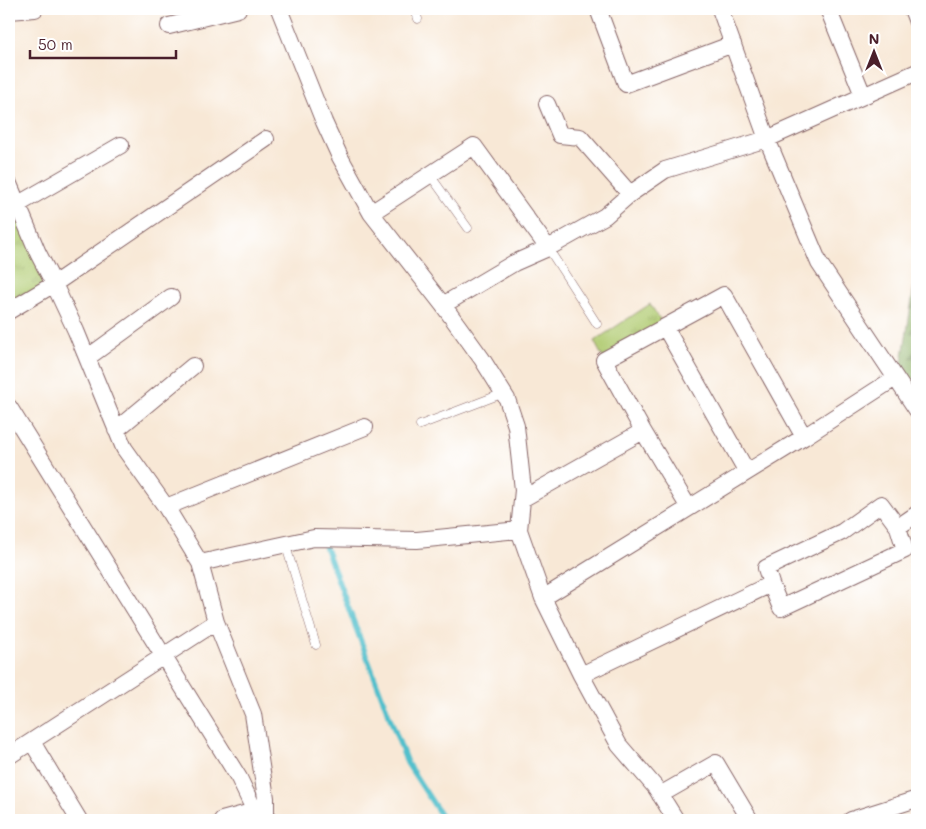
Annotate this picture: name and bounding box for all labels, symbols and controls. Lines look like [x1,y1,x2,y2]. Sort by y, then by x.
scale bar [30,28,176,60]
north arrow [848,28,898,78]
text: N [869,29,879,48]
text: 50 m [38,34,73,54]

